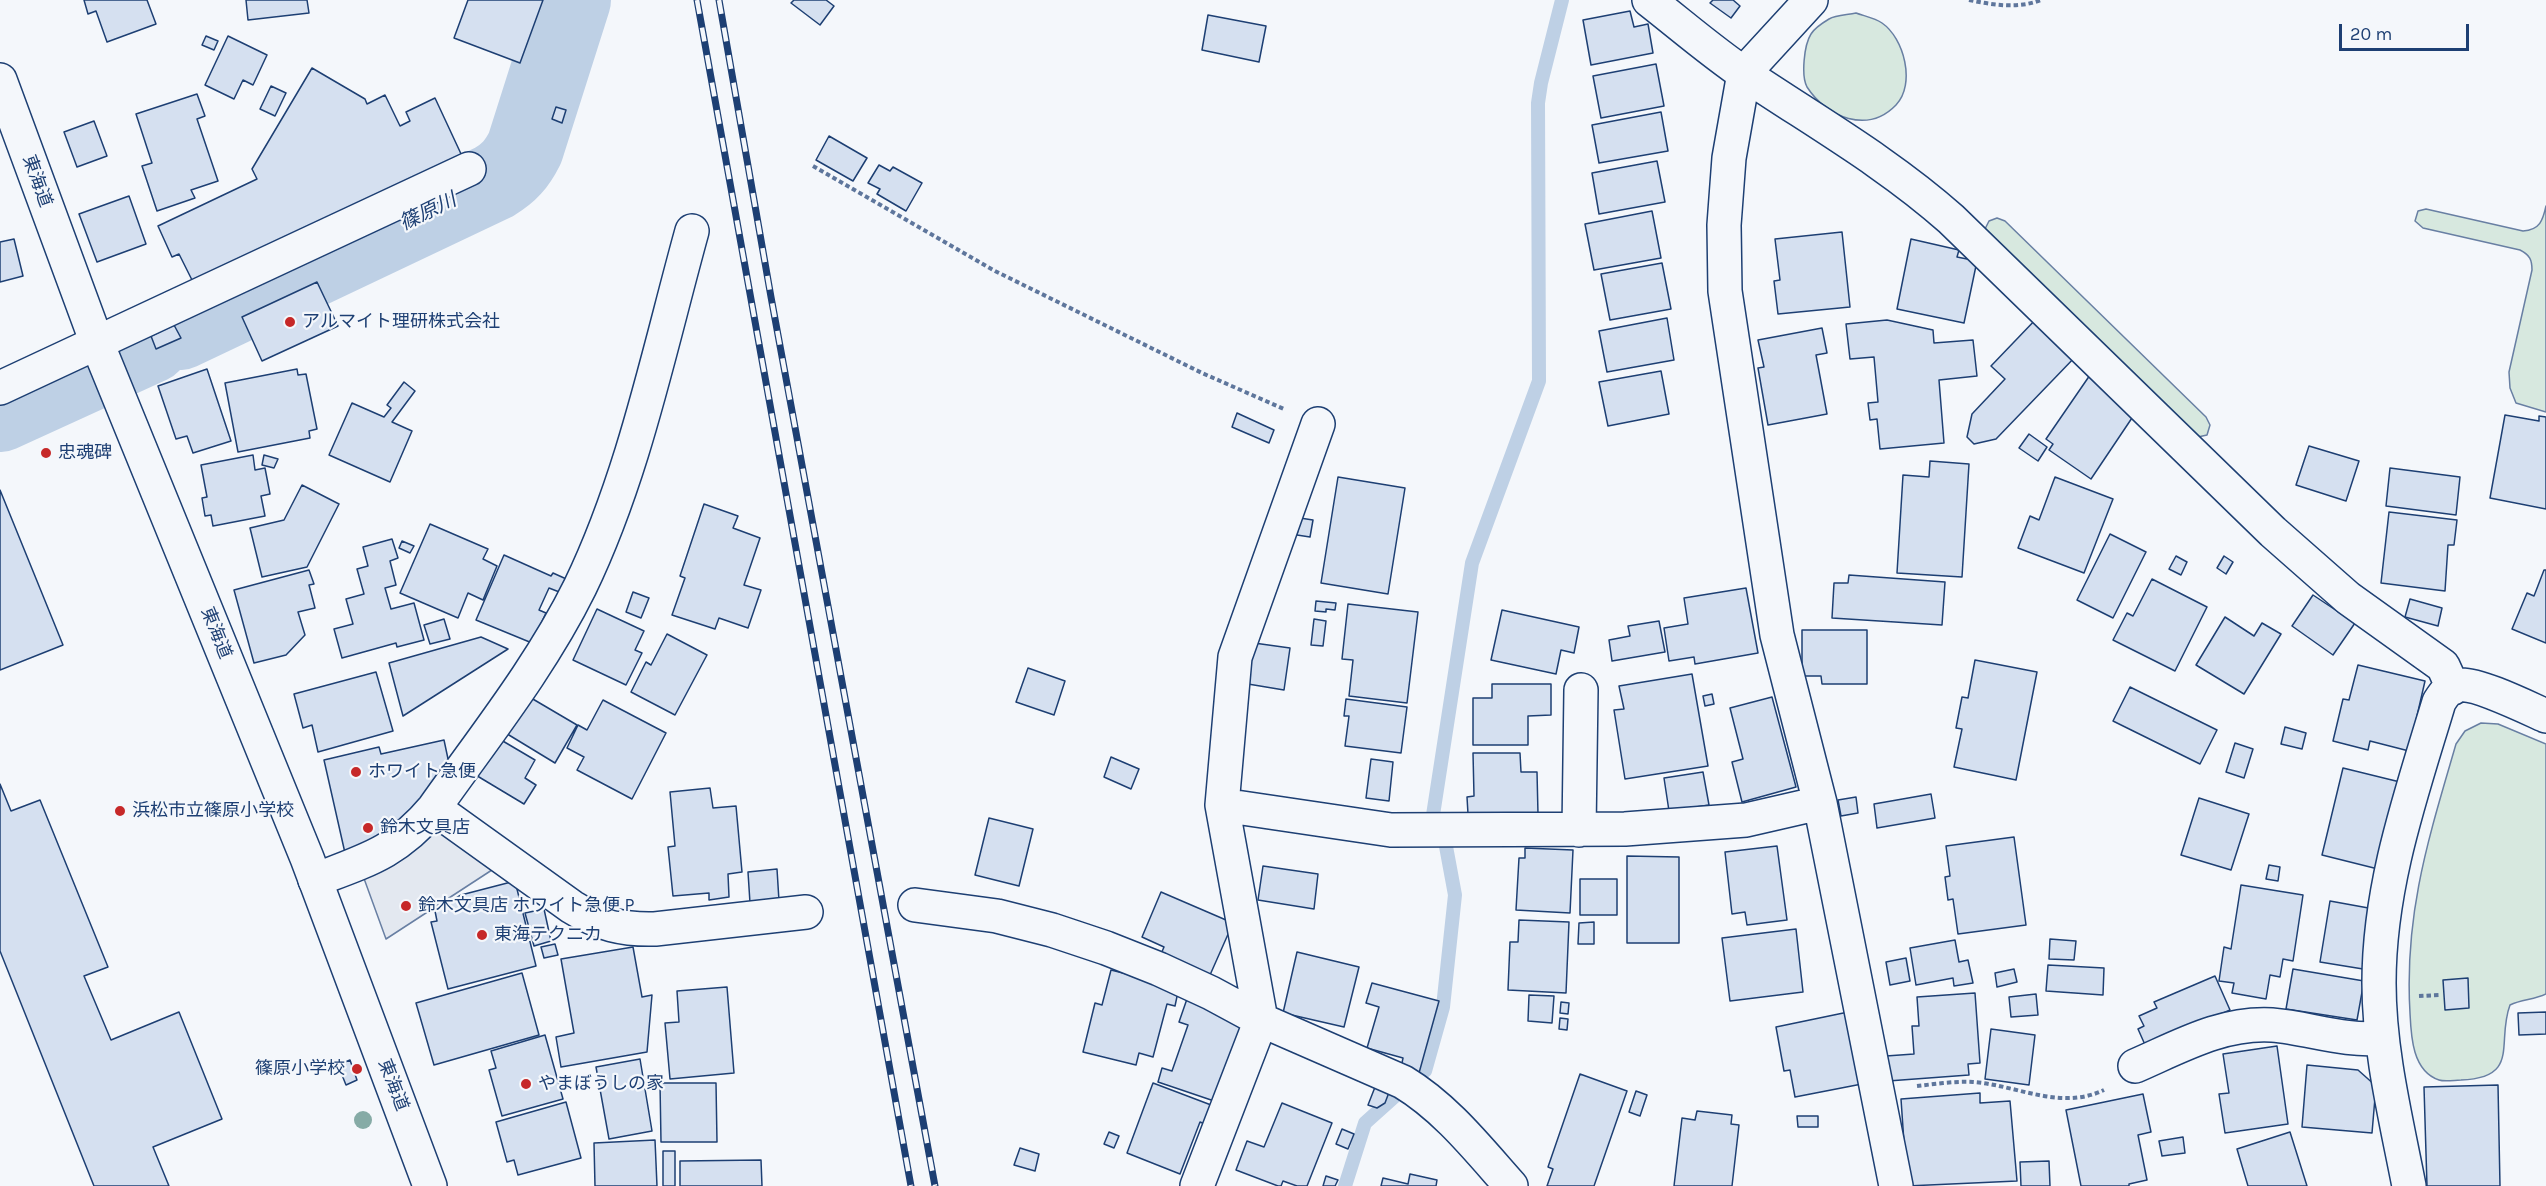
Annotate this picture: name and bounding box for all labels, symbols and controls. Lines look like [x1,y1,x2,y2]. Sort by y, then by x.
scale bar [2342,12,2472,50]
text: 20 m [2350,23,2392,45]
street label: 東海道 [18,152,56,210]
water label: 篠原川 [396,188,460,236]
place label: アルマイト理研株式会社 [302,311,500,333]
marker: アルマイト理研株式会社 [283,315,297,329]
place label: 忠魂碑 [58,442,112,464]
marker: 忠魂碑 [39,446,53,460]
street label: 東海道 [196,604,236,662]
place label: ホワイト急便 [368,761,476,783]
marker: ホワイト急便 [349,765,363,779]
place label: 浜松市立篠原小学校 [132,800,294,822]
marker: 浜松市立篠原小学校 [113,804,127,818]
place label: 鈴木文具店 [380,817,470,839]
marker: 鈴木文具店 [361,821,375,835]
place label: 鈴木文具店 ホワイト急便 P [418,895,635,917]
marker: 鈴木文具店 ホワイト急便 P [399,899,413,913]
place label: 東海テクニカ [494,924,602,946]
marker: 東海テクニカ [475,928,489,942]
street label: 東海道 [373,1056,413,1114]
place label: 篠原小学校 [255,1058,345,1080]
marker: 篠原小学校 [350,1062,364,1076]
place label: やまぼうしの家 [538,1073,664,1095]
marker: やまぼうしの家 [519,1077,533,1091]

